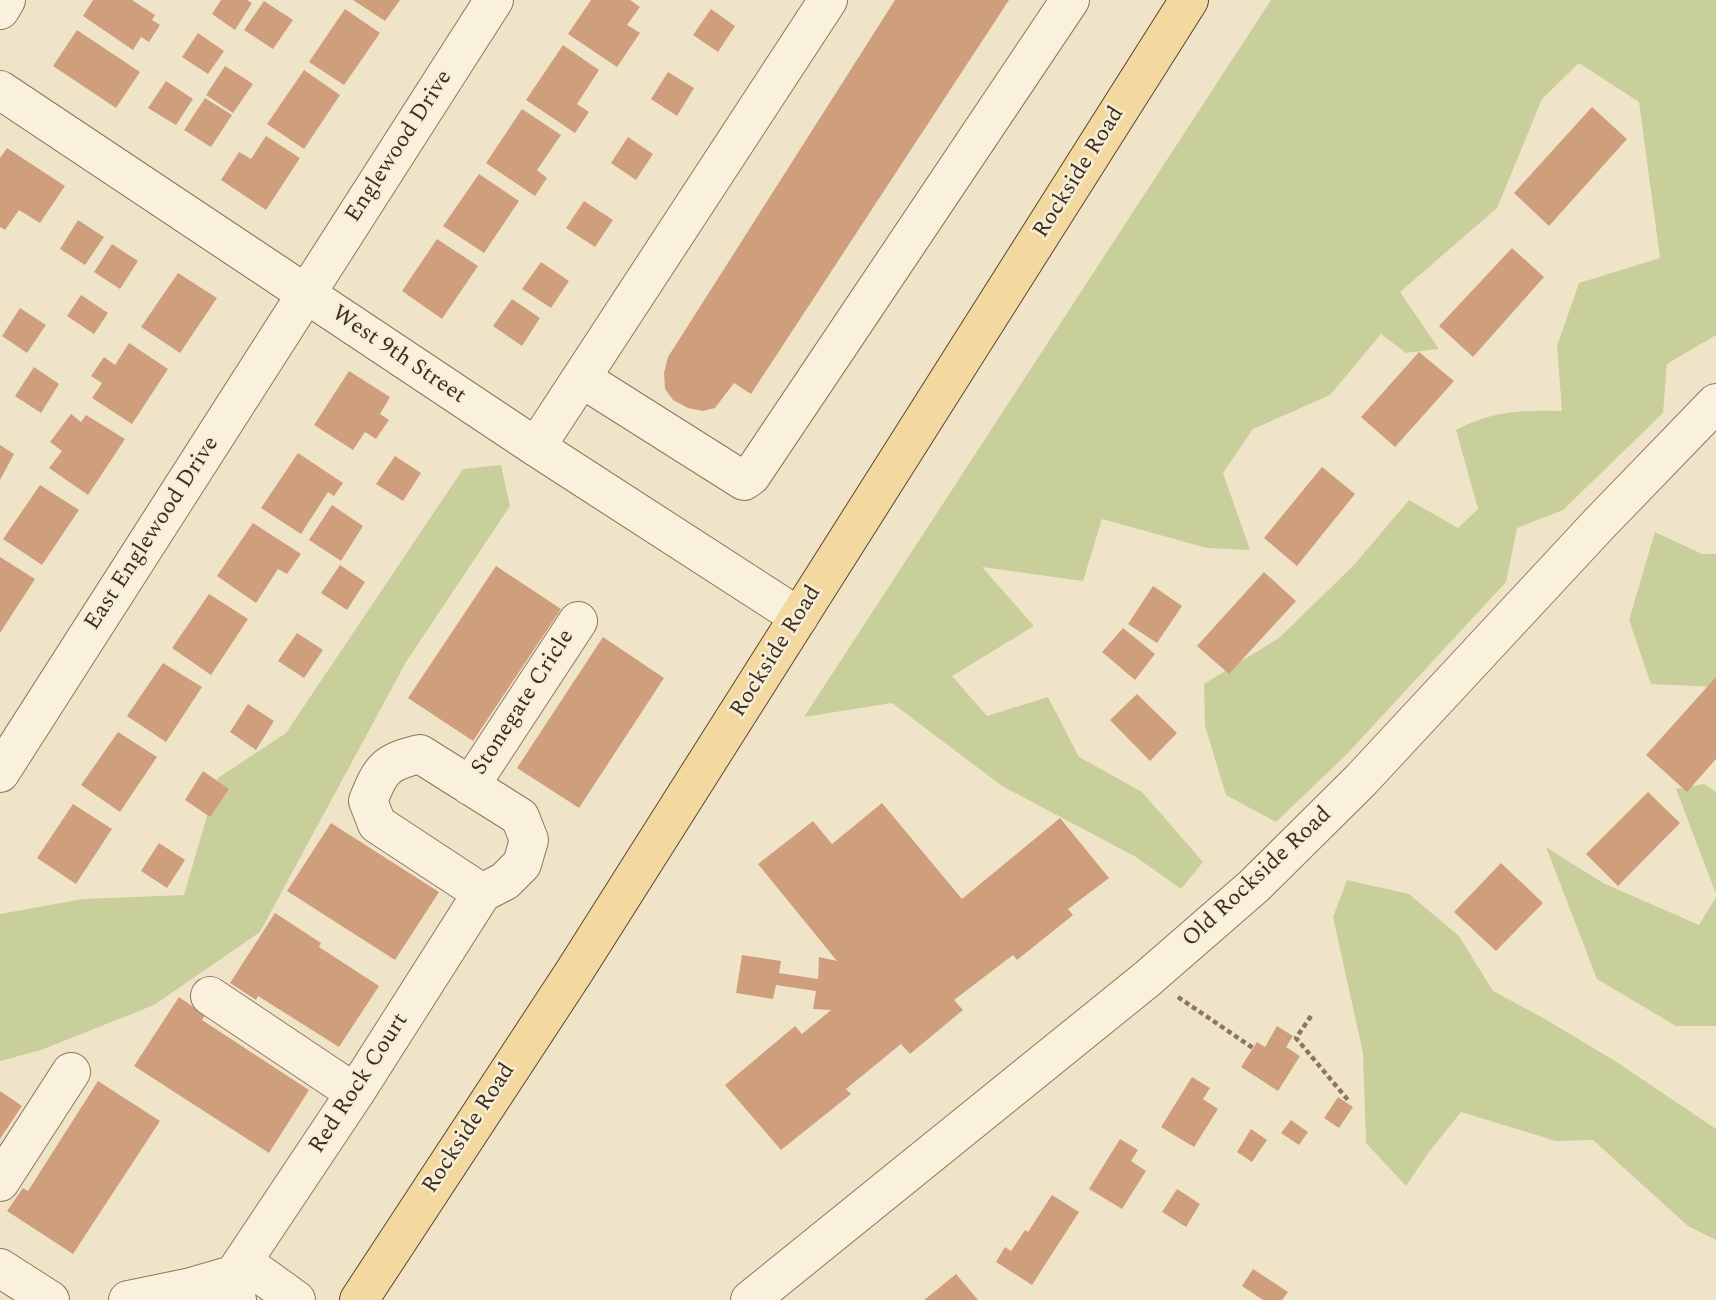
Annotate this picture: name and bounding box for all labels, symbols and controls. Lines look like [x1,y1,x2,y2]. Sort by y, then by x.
street label: Englewood Drive [341,66,459,228]
street label: Rockside Road [1029,102,1131,244]
street label: West 9th Street [326,301,470,411]
street label: East Englewood Drive [80,432,226,636]
street label: Rockside Road [726,581,828,723]
street label: Stonegate Cricle [467,625,581,781]
street label: Old Rockside Road [1178,802,1338,954]
street label: Red Rock Court [304,1009,416,1159]
street label: Rockside Road [418,1059,522,1199]

